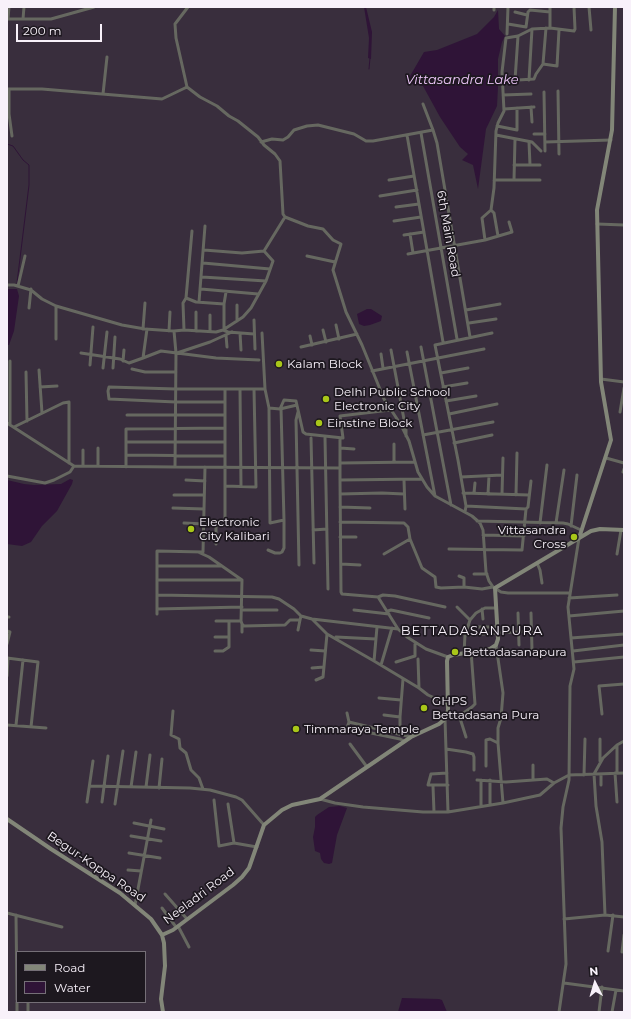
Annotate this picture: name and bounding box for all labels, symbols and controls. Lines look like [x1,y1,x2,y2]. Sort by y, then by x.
scale bar [18,16,104,42]
text: 200 m [23,23,62,38]
water label: Vittasandra Lake [405,72,519,88]
street label: 6th Main Road [433,189,463,279]
place label: Kalam Block [287,357,362,371]
marker: Kalam Block [274,359,284,369]
place label: Delhi Public School Electronic City [334,385,450,413]
marker: Delhi Public School Electronic City [321,394,331,404]
place label: Einstine Block [327,416,412,430]
marker: Einstine Block [314,418,324,428]
place label: Electronic City Kalibari [199,515,270,543]
place label: Vittasandra Cross [498,523,566,551]
marker: Electronic City Kalibari [186,524,196,534]
marker: Vittasandra Cross [569,532,579,542]
district label: BETTADASANPURA [401,623,543,639]
place label: Bettadasanapura [463,645,567,659]
marker: Bettadasanapura [450,647,460,657]
place label: GHPS Bettadasana Pura [432,694,539,722]
marker: GHPS Bettadasana Pura [419,703,429,713]
place label: Timmaraya Temple [304,722,419,736]
marker: Timmaraya Temple [291,724,301,734]
street label: Begur-Koppa Road [44,829,148,905]
street label: Neeladri Road [161,865,237,927]
legend [16,951,146,1003]
text: Road [54,960,85,975]
north arrow [575,963,615,1003]
text: N [589,964,599,978]
text: Water [54,980,90,995]

